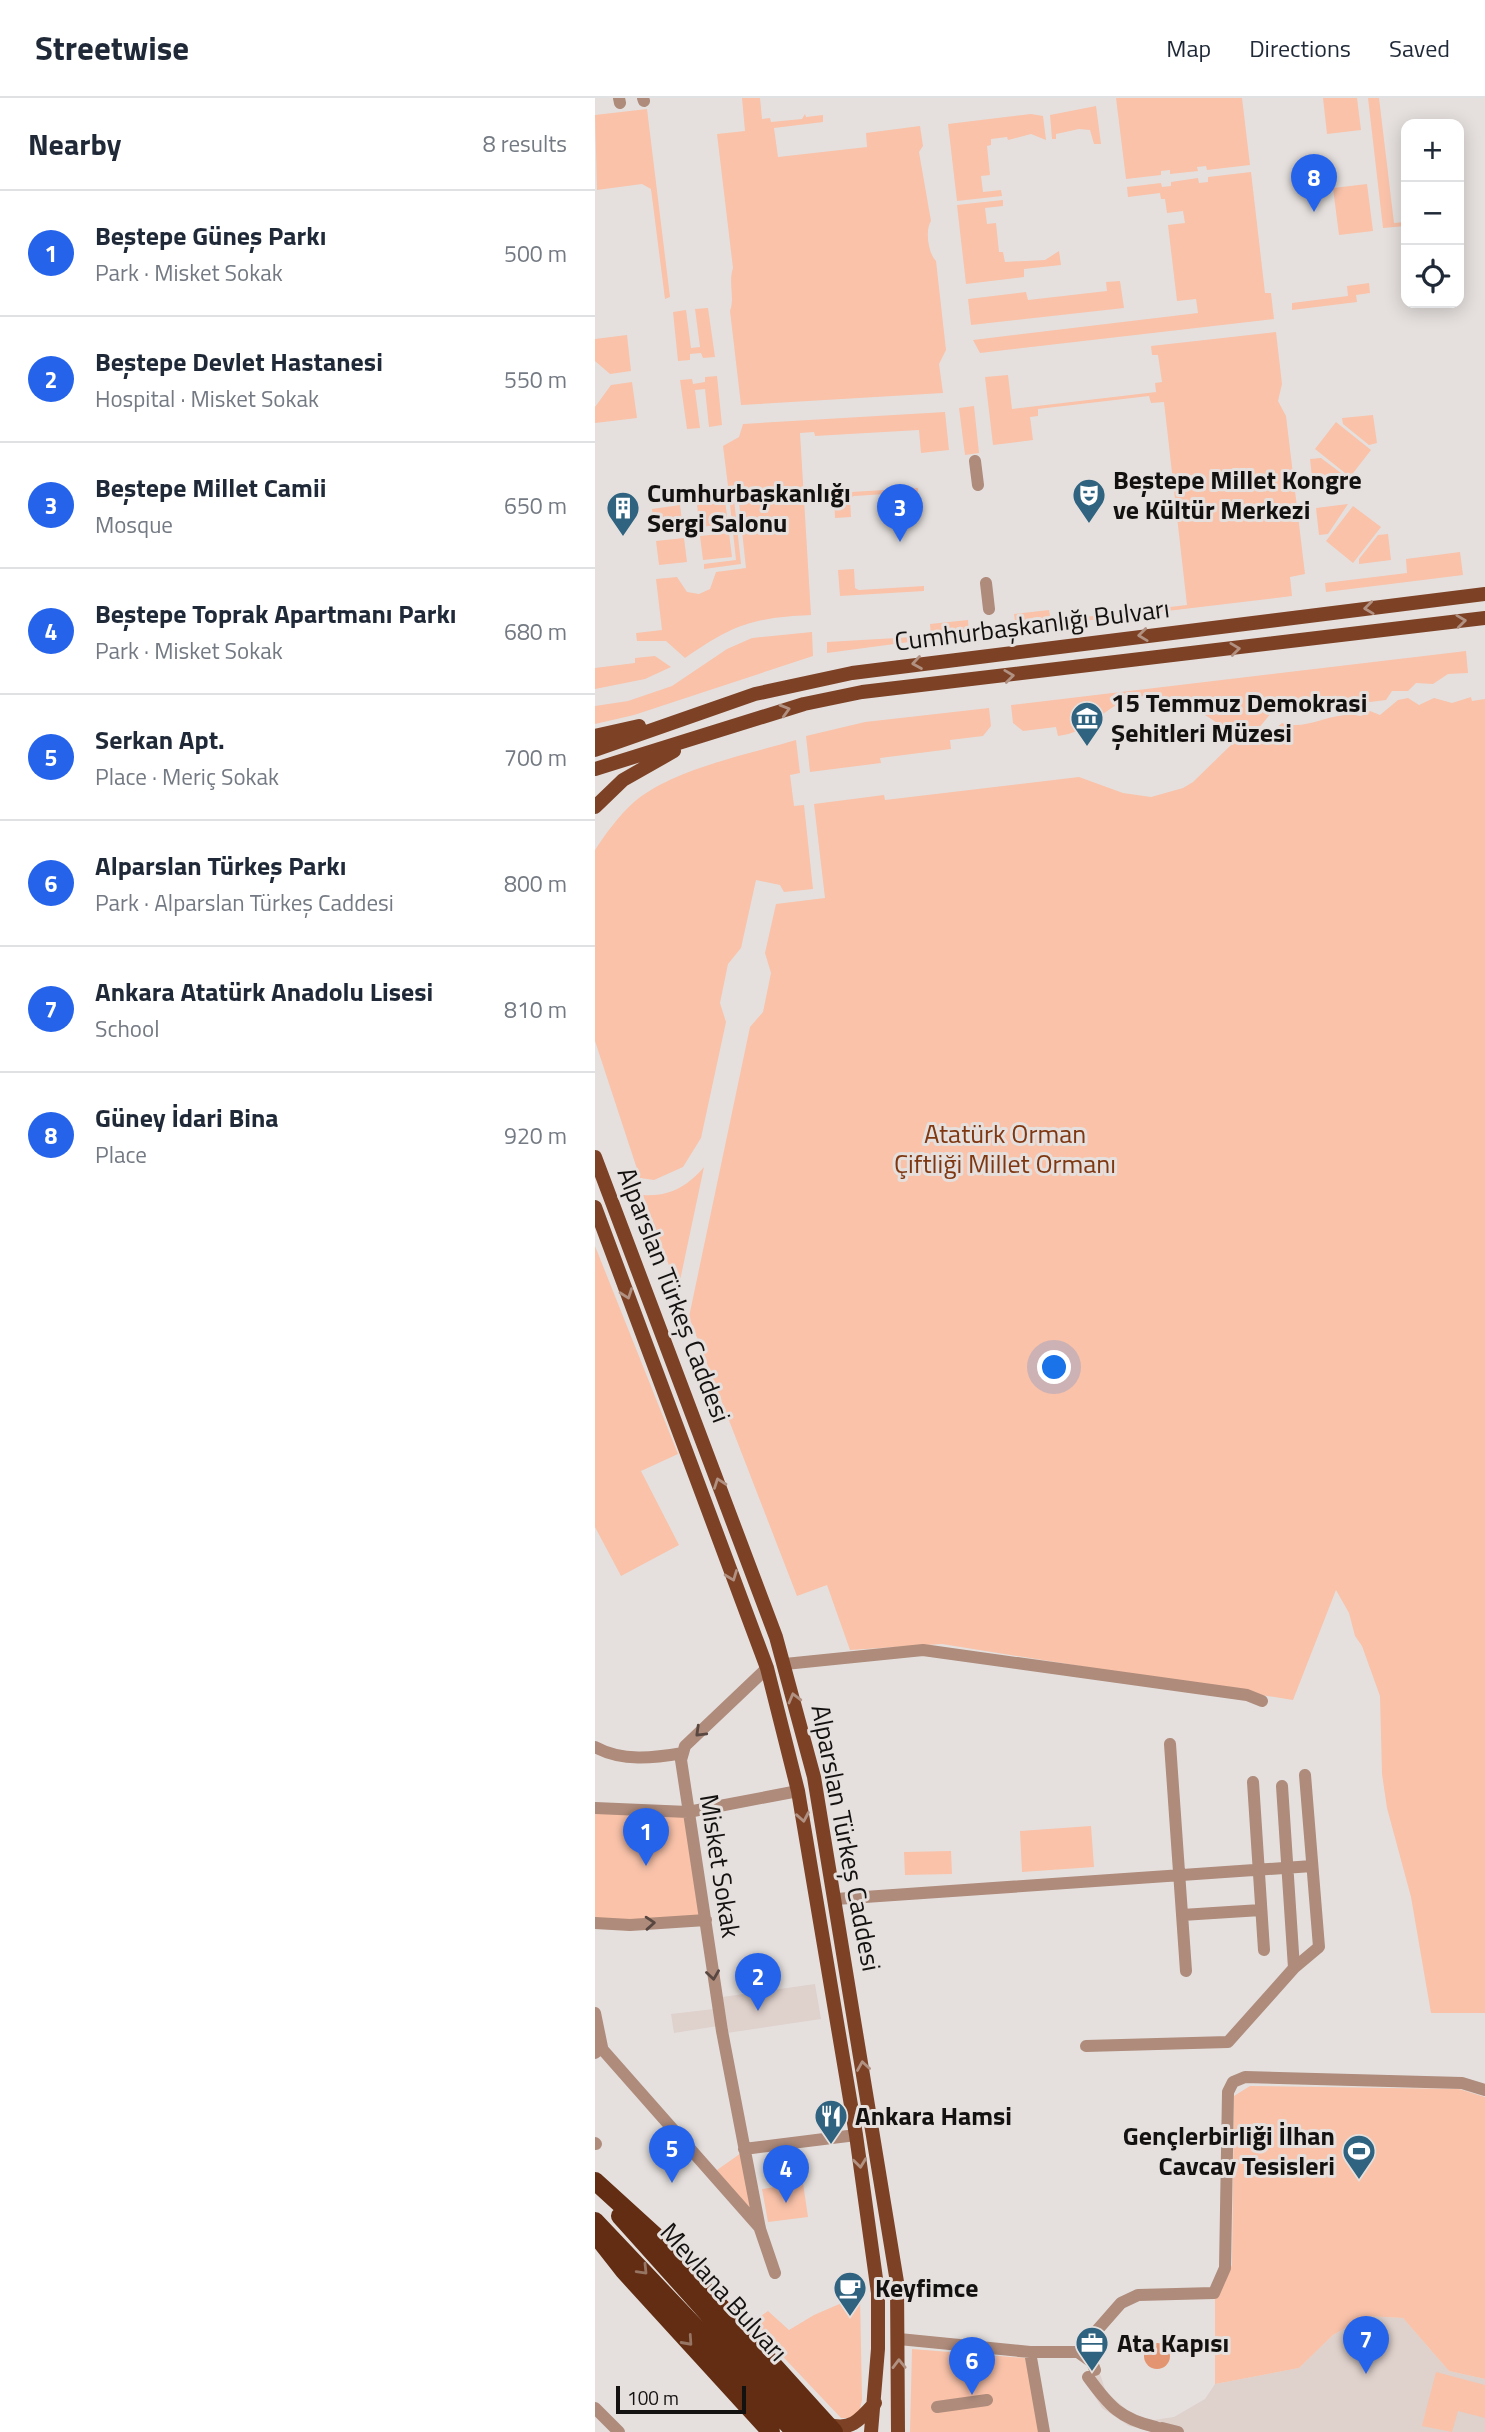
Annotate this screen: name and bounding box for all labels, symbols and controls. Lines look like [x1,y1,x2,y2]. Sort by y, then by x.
text: Streetwise [35,23,189,73]
text: Map [1166,30,1211,66]
text: Directions [1249,30,1351,66]
text: Saved [1389,30,1450,66]
map controls [1401,119,1464,308]
button: + [1401,119,1464,182]
text: Nearby [28,121,121,167]
text: 8 results [483,126,567,161]
pin: 8 [1291,154,1337,212]
button: − [1401,182,1464,245]
text: Beştepe Güneş Parkı [95,216,326,255]
text: 1 [45,236,57,271]
text: 500 m [504,236,567,271]
button: locate [1401,245,1464,308]
text: Park · Misket Sokak [95,255,283,290]
text: Beştepe Devlet Hastanesi [95,342,383,381]
text: 2 [45,362,57,397]
text: 550 m [504,362,567,397]
text: Hospital · Misket Sokak [95,381,319,416]
place label: Beştepe Millet Kongre ve Kültür Merkezi [1113,460,1362,529]
text: Beştepe Millet Camii [95,468,326,507]
place label: Cumhurbaşkanlığı Sergi Salonu [647,473,851,542]
theatre icon: Beştepe Millet Kongre ve Kültür Merkezi [1070,476,1108,525]
pin: 3 [877,484,923,542]
text: 3 [45,488,57,523]
text: 650 m [504,488,567,523]
building icon: Cumhurbaşkanlığı Sergi Salonu [604,489,642,538]
text: Mosque [95,507,173,542]
street label: Cumhurbaşkanlığı Bulvarı [892,588,1172,661]
text: Beştepe Toprak Apartmanı Parkı [95,594,457,633]
one-way arrow [1363,600,1374,615]
text: 4 [45,614,57,649]
text: 680 m [504,614,567,649]
one-way arrow [1455,614,1467,629]
one-way arrow [1137,628,1149,643]
text: Park · Misket Sokak [95,633,283,668]
one-way arrow [1230,641,1241,656]
one-way arrow [911,655,923,670]
one-way arrow [1004,668,1015,683]
place label: 15 Temmuz Demokrasi Şehitleri Müzesi [1111,683,1367,752]
museum icon: 15 Temmuz Demokrasi Şehitleri Müzesi [1068,699,1106,748]
one-way arrow [779,703,791,718]
text: Serkan Apt. [95,720,225,759]
text: 5 [45,740,57,775]
text: 700 m [504,740,567,775]
text: Place · Meriç Sokak [95,759,279,794]
text: Alparslan Türkeş Parkı [95,846,346,885]
text: 6 [45,866,57,901]
text: 800 m [504,866,567,901]
text: Park · Alparslan Türkeş Caddesi [95,885,394,920]
text: Ankara Atatürk Anadolu Lisesi [95,972,433,1011]
text: 7 [45,992,57,1027]
text: 810 m [504,992,567,1027]
text: School [95,1011,159,1046]
text: Güney İdari Bina [95,1098,279,1137]
park label: Atatürk Orman Çiftliği Millet Ormanı [894,1114,1116,1183]
text: 8 [45,1118,57,1153]
text: 920 m [504,1118,567,1153]
text: Place [95,1137,147,1172]
street label: Alparslan Türkeş Caddesi [608,1161,741,1428]
one-way arrow [619,1288,633,1300]
your location [1037,1350,1071,1384]
one-way arrow [713,1477,727,1489]
one-way arrow [724,1570,738,1582]
one-way arrow [787,1692,802,1704]
street label: Alparslan Türkeş Caddesi [802,1701,891,1975]
one-way arrow [695,1723,708,1736]
street label: Misket Sokak [690,1791,751,1941]
pin: 1 [623,1808,669,1866]
one-way arrow [794,1811,809,1823]
one-way arrow [645,1916,656,1931]
pin: 2 [735,1953,781,2011]
one-way arrow [706,1969,721,1981]
one-way arrow [856,2060,871,2071]
place label: Ankara Hamsi [855,2096,1012,2135]
restaurant icon: Ankara Hamsi [812,2097,850,2146]
place label: Gençlerbirliği İlhan Cavcav Tesisleri [1123,2116,1335,2185]
pin: 5 [649,2125,695,2183]
sports icon: Gençlerbirliği İlhan Cavcav Tesisleri [1340,2132,1378,2181]
pin: 4 [763,2145,809,2203]
one-way arrow [852,2157,867,2168]
street label: Mevlana Bulvarı [651,2214,797,2370]
one-way arrow [634,2261,647,2274]
place label: Keyfimce [875,2268,979,2307]
cafe icon: Keyfimce [831,2269,869,2318]
pin: 7 [1343,2316,1389,2374]
place label: Ata Kapısı [1117,2323,1229,2362]
office icon: Ata Kapısı [1073,2324,1111,2373]
one-way arrow [679,2333,692,2346]
pin: 6 [949,2337,995,2395]
one-way arrow [891,2358,907,2369]
scale bar [616,2383,745,2415]
text: 100 m [627,2383,679,2412]

